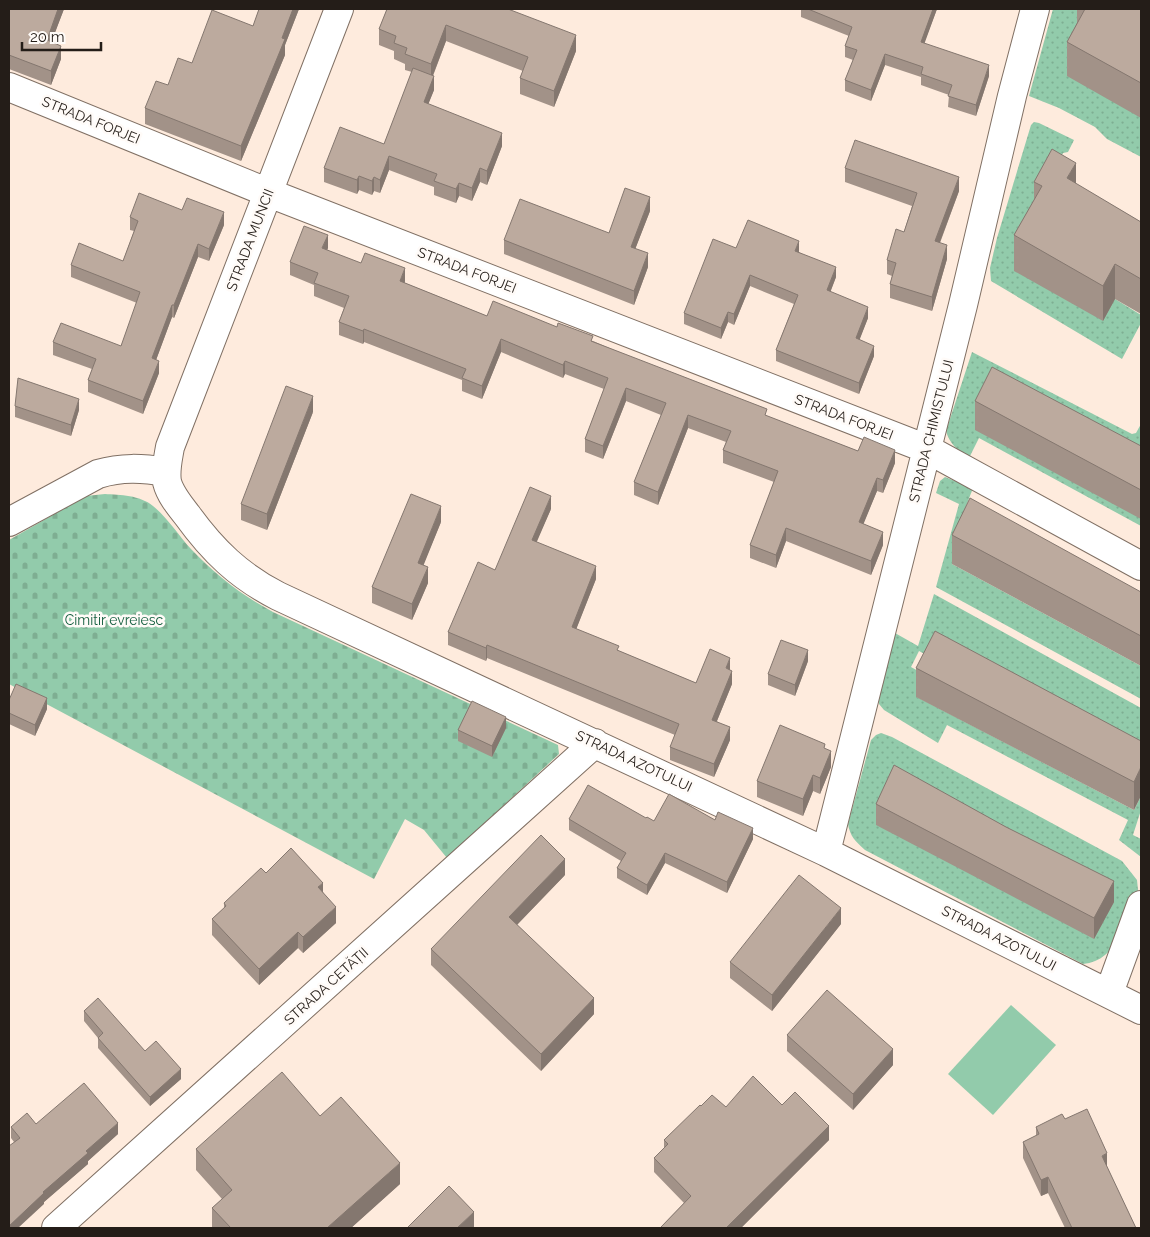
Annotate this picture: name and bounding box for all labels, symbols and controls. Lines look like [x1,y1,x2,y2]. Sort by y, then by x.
scale bar [22,20,101,52]
text: 20 m [30,28,65,46]
street label: STRADA FORJEI [40,93,142,147]
street label: STRADA MUNCII [223,187,277,293]
street label: STRADA FORJEI [415,244,519,296]
street label: STRADA CHIMISTULUI [906,358,956,504]
street label: STRADA FORJEI [792,391,896,443]
park label: Cimitir evreiesc [65,612,164,628]
street label: STRADA AZOTULUI [573,727,695,795]
street label: STRADA AZOTULUI [939,902,1059,974]
street label: STRADA CETĂȚII [280,943,371,1028]

